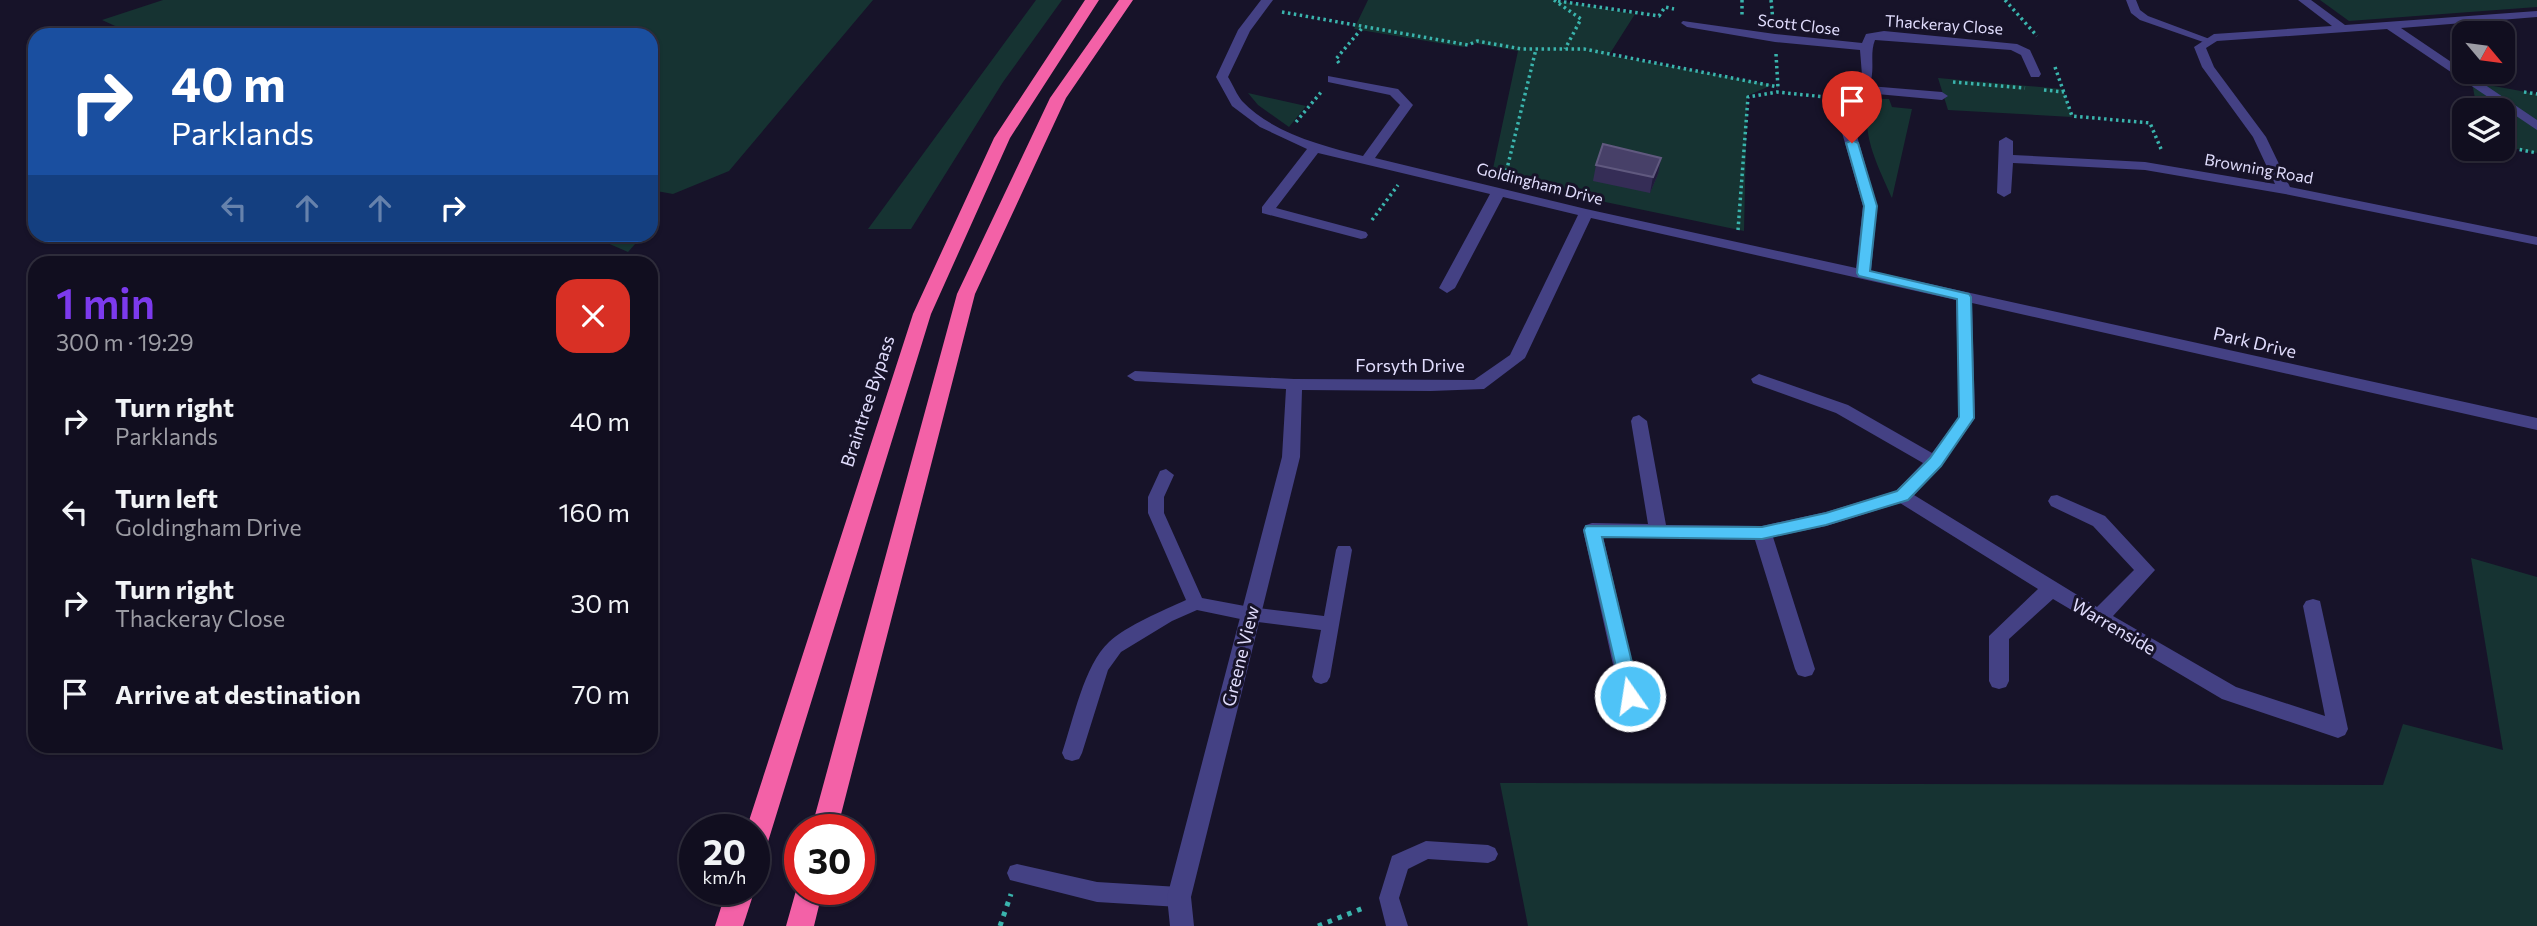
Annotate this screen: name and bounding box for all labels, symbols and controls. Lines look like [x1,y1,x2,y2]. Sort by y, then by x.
street label: Scott Close [1757,10,1841,38]
street label: Thackeray Close [1884,10,2004,38]
north arrow [2452,21,2515,84]
map controls [2452,21,2515,161]
text: 40 m [171,52,286,112]
icon: right [56,56,147,147]
pin [1822,71,1882,143]
icon: arrive [1833,82,1871,120]
button: layers [2452,98,2515,161]
text: Parklands [171,112,314,152]
street label: Browning Road [2203,149,2315,187]
street label: Goldingham Drive [1475,158,1605,208]
icon: left [215,189,253,227]
icon: ahead [288,189,326,227]
icon: ahead [361,189,399,227]
icon: right [434,189,472,227]
text: 1 min [56,276,155,328]
button: close [556,279,630,353]
street label: Park Drive [2211,322,2299,362]
text: 300 m · 19:29 [56,328,194,356]
street label: Braintree Bypass [835,332,899,470]
street label: Forsyth Drive [1355,354,1465,376]
text: Turn right [115,391,234,422]
icon: right [56,402,94,440]
text: 40 m [570,405,630,436]
text: Parklands [115,422,218,450]
text: Turn left [115,482,218,513]
icon: left [56,493,94,531]
text: 160 m [558,496,630,527]
text: Goldingham Drive [115,513,302,541]
text: Turn right [115,573,234,604]
icon: right [56,584,94,622]
text: 30 m [571,587,630,618]
street label: Warrenside [2068,593,2160,659]
street label: Greene View [1217,603,1263,709]
text: Thackeray Close [115,604,285,632]
position arrow [1593,659,1667,733]
icon: arrive [56,675,94,713]
text: Arrive at destination [115,678,361,709]
text: 70 m [572,678,630,709]
speed limit sign: 30 [784,814,875,905]
text: 20 [703,829,746,872]
text: km/h [703,866,746,888]

